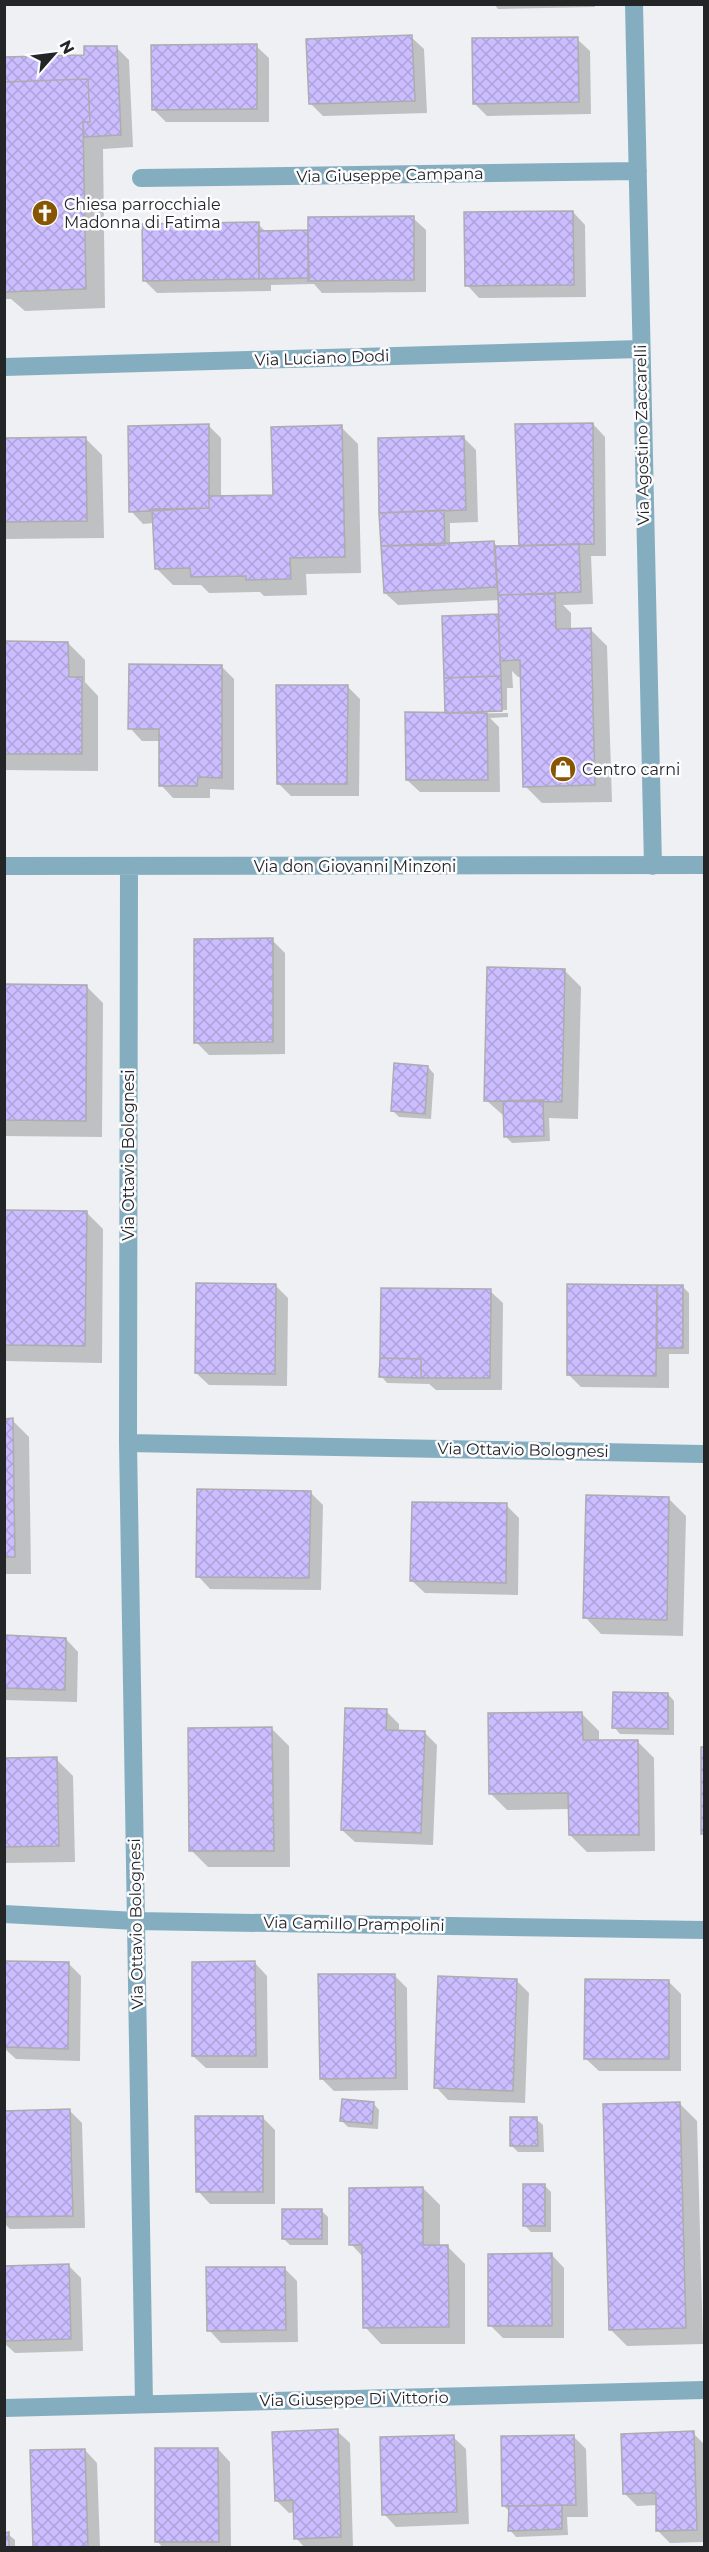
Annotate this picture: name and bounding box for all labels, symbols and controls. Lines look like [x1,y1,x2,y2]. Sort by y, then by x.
north arrow [24,24,84,84]
text: N [55,37,78,57]
street label: Via Giuseppe Campana [296,164,484,186]
place label: Chiesa parrocchiale Madonna di Fatima [64,195,221,232]
church icon: Chiesa parrocchiale Madonna di Fatima [30,198,60,228]
street label: Via Agostino Zaccarelli [631,344,653,526]
street label: Via Luciano Dodi [254,346,390,370]
shop icon: Centro carni [548,754,578,784]
place label: Centro carni [582,760,680,779]
street label: Via don Giovanni Minzoni [254,857,456,876]
street label: Via Ottavio Bolognesi [119,1069,138,1241]
street label: Via Ottavio Bolognesi [437,1439,609,1461]
street label: Via Ottavio Bolognesi [125,1838,147,2010]
street label: Via Camillo Prampolini [263,1913,445,1935]
street label: Via Giuseppe Di Vittorio [259,2388,449,2410]

